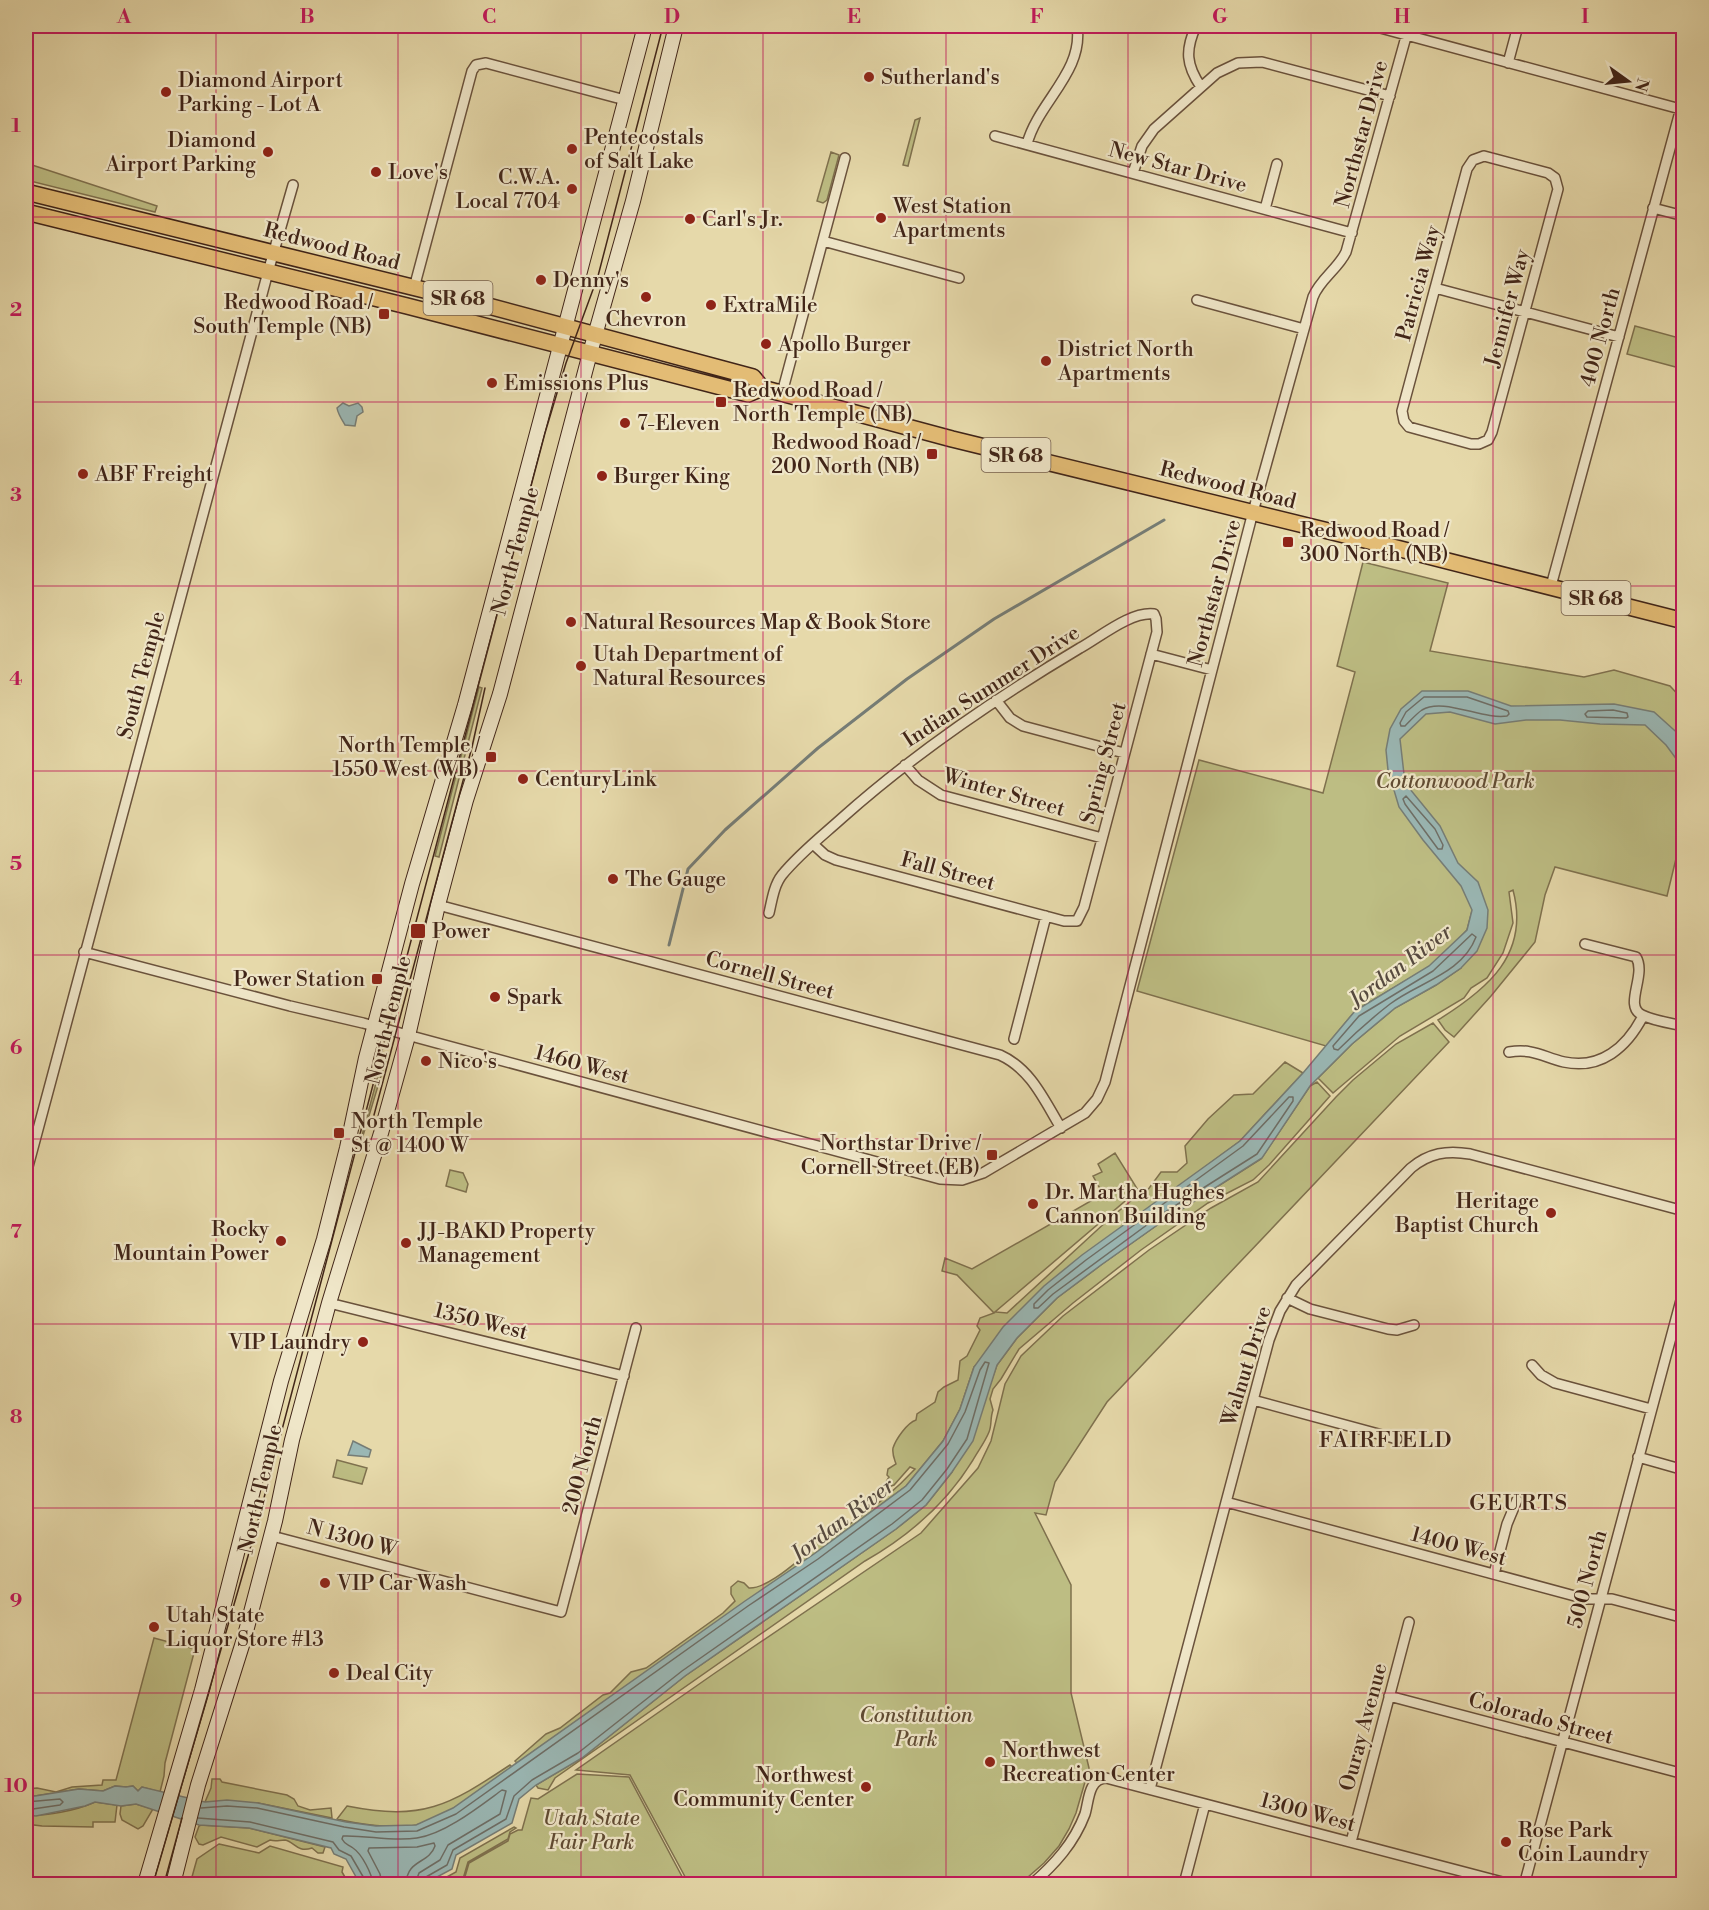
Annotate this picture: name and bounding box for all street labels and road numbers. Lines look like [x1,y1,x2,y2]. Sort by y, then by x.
street label: Northstar Drive [1330,58,1394,211]
street label: New Star Drive [1106,137,1250,199]
street label: Redwood Road [261,217,403,277]
street label: Patricia Way [1391,222,1447,344]
street label: Jennifer Way [1479,246,1536,371]
road number: SR 68 [424,281,492,315]
street label: 400 North [1575,284,1627,390]
road number: SR 68 [982,438,1050,472]
street label: Redwood Road [1157,456,1299,516]
street label: North Temple [486,484,546,618]
street label: Northstar Drive [1183,517,1247,670]
road number: SR 68 [1562,581,1630,615]
street label: South Temple [112,609,171,742]
street label: Indian Summer Drive [898,620,1085,754]
street label: Spring Street [1075,699,1133,827]
street label: Winter Street [939,763,1068,823]
street label: Fall Street [898,847,998,897]
street label: Cornell Street [702,946,838,1006]
street label: North Temple [360,953,418,1087]
street label: 1460 West [532,1040,632,1090]
street label: 1350 West [431,1298,531,1346]
street label: Walnut Drive [1216,1303,1278,1430]
street label: 200 North [557,1413,609,1517]
street label: North Temple [233,1422,289,1557]
street label: N 1300 W [304,1515,400,1564]
street label: 1400 West [1408,1522,1510,1572]
street label: 500 North [1562,1527,1614,1631]
street label: Ouray Avenue [1334,1660,1394,1794]
street label: Colorado Street [1465,1687,1617,1751]
street label: 1300 West [1257,1788,1359,1838]

